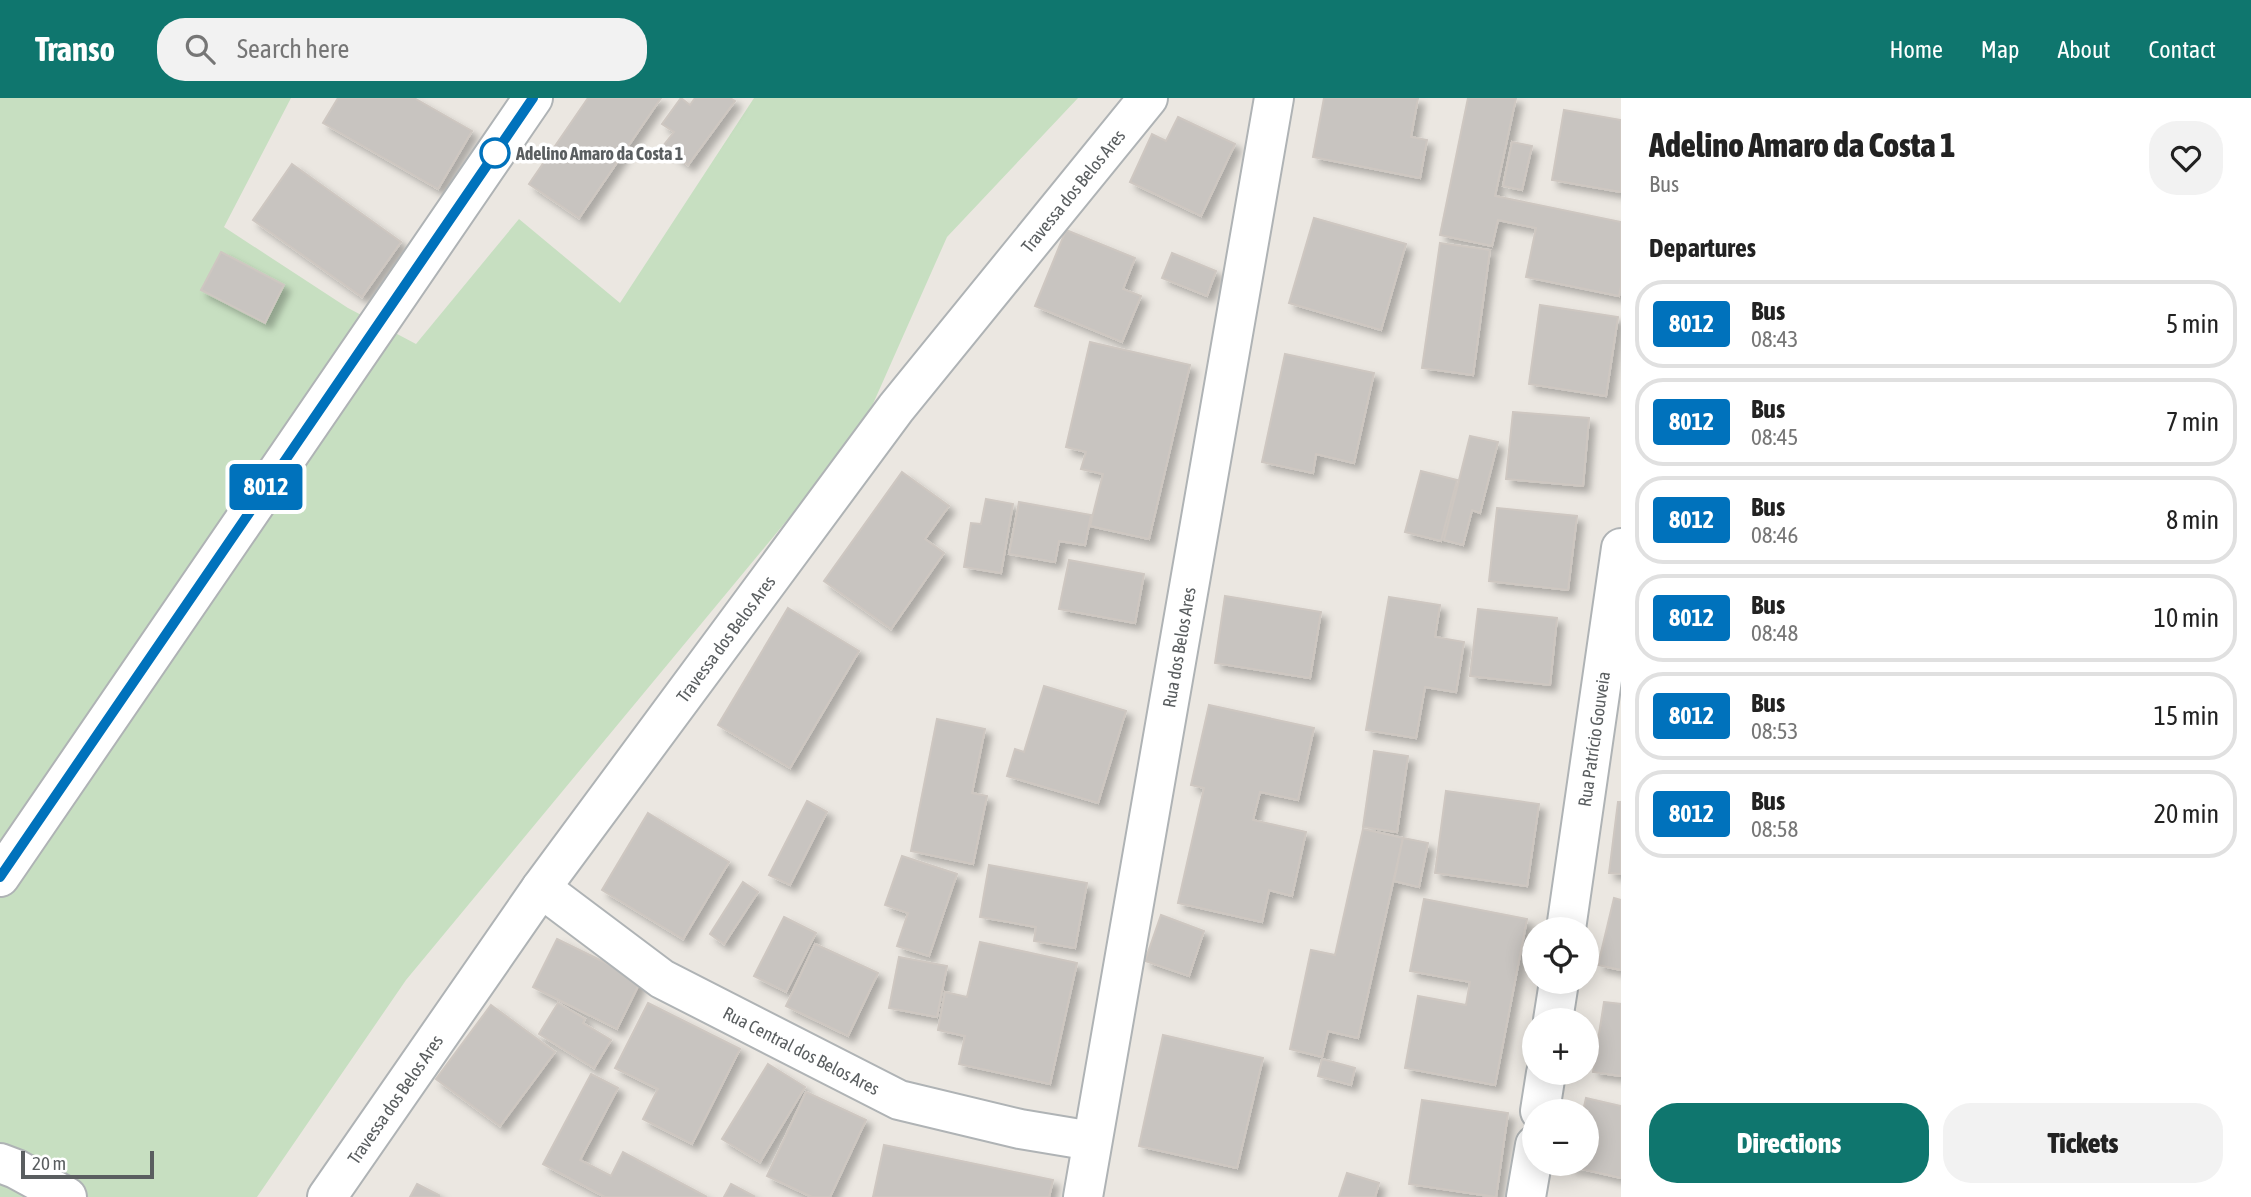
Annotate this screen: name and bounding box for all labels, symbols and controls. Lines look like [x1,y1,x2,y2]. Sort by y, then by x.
search box [157,18,647,81]
text: Transo [35,30,115,68]
icon: search [181,30,219,68]
text: Search here [237,34,349,64]
text: Home [1889,36,1943,63]
text: Map [1981,36,2019,63]
text: About [2057,36,2110,63]
text: Contact [2148,36,2216,63]
button: heart [2149,121,2223,195]
street label: Travessa dos Belos Ares [1017,125,1129,256]
text: Adelino Amaro da Costa 1 [1649,126,1956,164]
marker: Adelino Amaro da Costa 1 [480,138,510,168]
place label: Adelino Amaro da Costa 1 [515,143,683,164]
text: Bus [1649,171,1679,197]
text: Departures [1649,233,1756,263]
text: Bus [1751,296,1785,326]
text: 5 min [2166,309,2219,339]
text: 8012 [1669,310,1714,337]
text: 08:43 [1751,326,1798,352]
text: Bus [1751,394,1785,424]
text: 7 min [2166,407,2219,437]
text: 8012 [1669,408,1714,435]
text: 08:45 [1751,424,1798,450]
line badge: 8012 [217,464,315,510]
text: 8012 [243,473,289,500]
text: Bus [1751,492,1785,522]
text: 8 min [2166,505,2219,535]
text: 8012 [1669,506,1714,533]
text: 08:46 [1751,522,1798,548]
street label: Travessa dos Belos Ares [672,571,779,706]
street label: Rua dos Belos Ares [1158,585,1199,709]
text: Bus [1751,590,1785,620]
text: 10 min [2154,603,2219,633]
text: 8012 [1669,604,1714,631]
text: 08:48 [1751,620,1798,646]
street label: Rua Patrício Gouveia [1573,670,1614,808]
text: Bus [1751,688,1785,718]
text: 15 min [2154,701,2219,731]
text: 8012 [1669,702,1714,729]
text: 08:53 [1751,718,1798,744]
text: Bus [1751,786,1785,816]
text: 20 min [2154,799,2219,829]
text: 8012 [1669,800,1714,827]
text: 08:58 [1751,816,1798,842]
map controls [1522,917,1599,1176]
button: locate [1522,917,1599,994]
street label: Rua Central dos Belos Ares [720,1002,883,1099]
button: + [1522,1008,1599,1085]
street label: Travessa dos Belos Ares [343,1031,447,1168]
button: − [1522,1099,1599,1176]
button: Directions [1649,1103,1929,1183]
button: Tickets [1943,1103,2223,1183]
scale bar [21,1148,154,1180]
text: 20 m [32,1152,66,1174]

